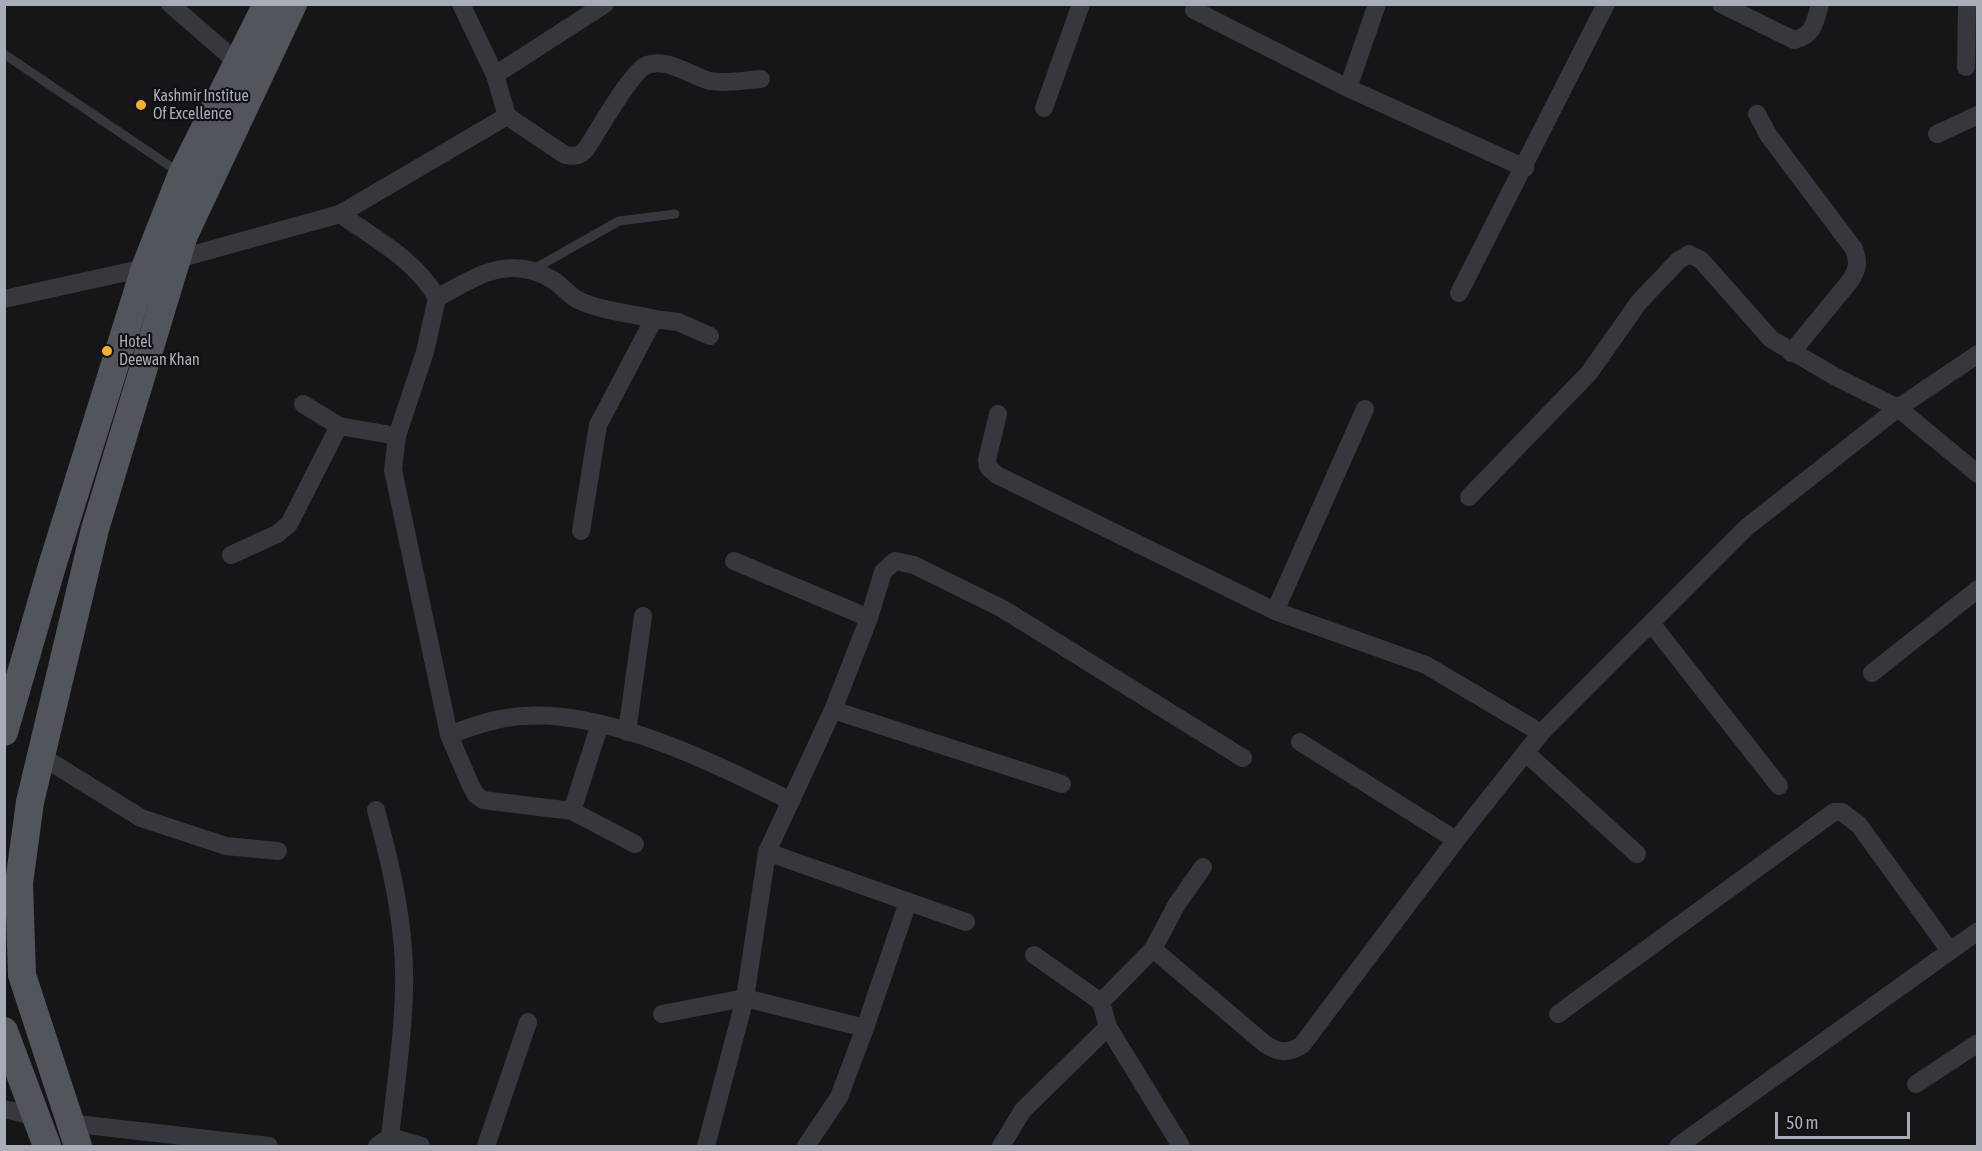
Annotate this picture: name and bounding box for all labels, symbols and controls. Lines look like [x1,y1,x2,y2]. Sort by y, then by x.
place label: Kashmir Institue Of Excellence [153,86,249,124]
marker: Kashmir Institue Of Excellence [134,98,148,112]
place label: Hotel Deewan Khan [119,332,200,370]
marker: Hotel Deewan Khan [100,344,114,358]
scale bar [1778,1100,1913,1138]
text: 50 m [1786,1112,1818,1133]

